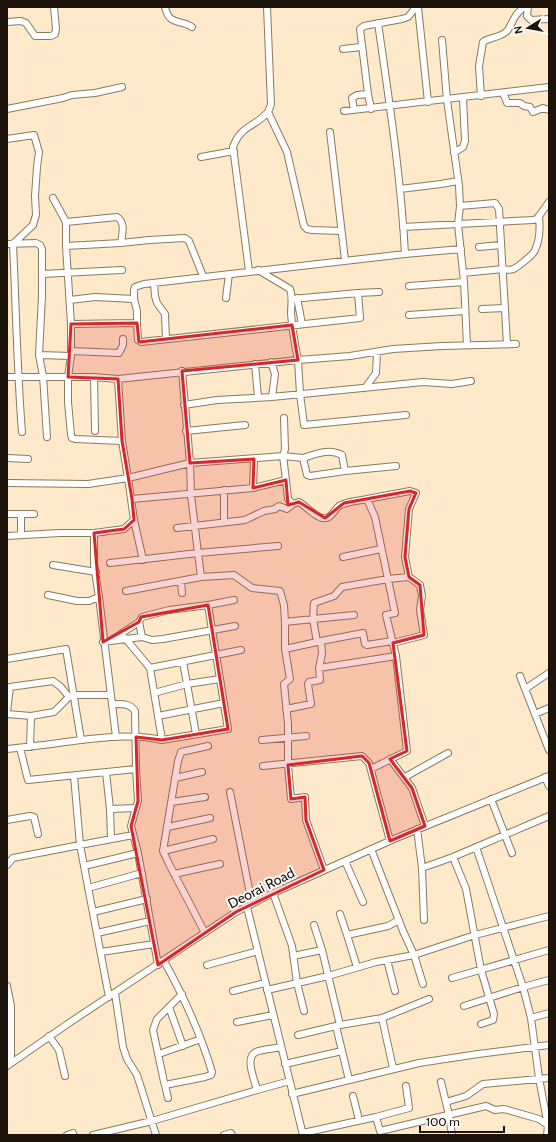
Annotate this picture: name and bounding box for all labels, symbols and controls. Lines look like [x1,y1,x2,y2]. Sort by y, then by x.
north arrow [508,8,548,48]
text: N [511,25,526,35]
street label: Deorai Road [225,864,297,912]
scale bar [420,1108,504,1134]
text: 100 m [426,1114,460,1129]

